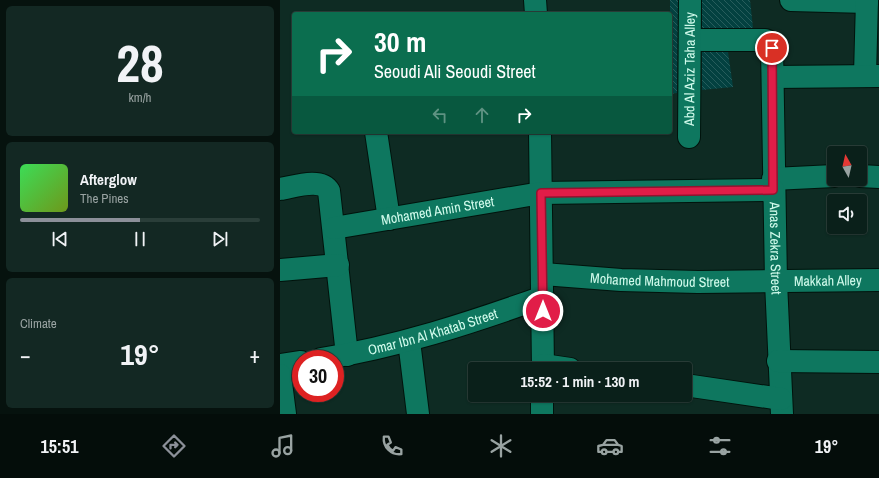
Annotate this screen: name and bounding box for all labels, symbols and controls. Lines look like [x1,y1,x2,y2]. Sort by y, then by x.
street label: Abd Al Aziz Taha Alley [680,12,699,127]
text: 30 m [374,23,426,61]
text: 28 [116,28,164,98]
icon: right [308,28,360,80]
pin [755,31,789,65]
icon: arrive [761,37,783,59]
text: Seoudi Ali Seoudi Street [374,59,536,84]
text: km/h [128,89,152,106]
icon: left [429,104,451,126]
icon: ahead [471,104,493,126]
icon: right [513,104,535,126]
north arrow [827,146,867,186]
map controls [827,146,867,234]
text: Afterglow [80,169,137,190]
text: The Pines [80,190,129,207]
street label: Mohamed Amin Street [380,192,495,229]
button: sound [827,194,867,234]
street label: Anas Zekra Street [766,201,786,295]
icon: previous [49,228,71,250]
icon: pause [129,228,151,250]
icon: next [209,228,231,250]
street label: Mohamed Mahmoud Street [590,269,729,291]
street label: Makkah Alley [794,271,862,290]
position arrow [522,290,564,332]
street label: Omar Ibn Al Khatab Street [366,304,500,359]
text: Climate [20,315,57,332]
text: 19° [120,334,160,374]
text: − [20,340,31,370]
text: + [249,340,260,370]
speed limit sign: 30 [292,350,344,402]
text: 15:52 · 1 min · 130 m [521,371,639,392]
icon: directions [160,432,188,460]
icon: music [269,432,297,460]
icon: phone [378,432,406,460]
icon: climate [487,432,515,460]
icon: car [596,432,624,460]
icon: filters [706,432,734,460]
text: 15:51 [41,434,78,459]
text: 19° [815,434,838,459]

